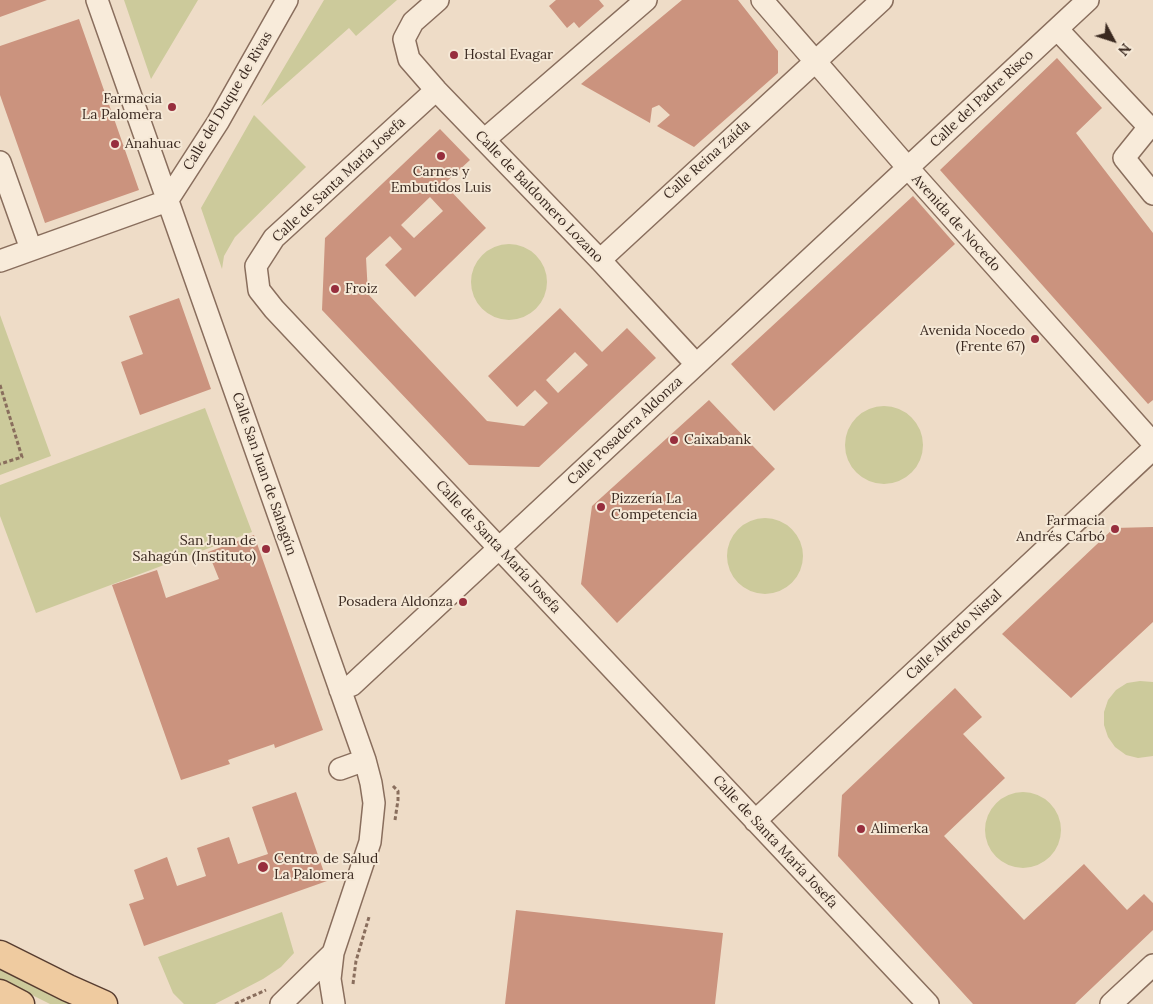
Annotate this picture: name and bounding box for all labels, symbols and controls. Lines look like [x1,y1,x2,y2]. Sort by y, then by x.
north arrow [1088,15,1138,65]
street label: Calle del Duque de Rivas [180,29,276,173]
text: N [1114,40,1135,60]
place label: Hostal Evagar [464,47,553,63]
street label: Calle del Padre Risco [927,47,1037,151]
marker: Hostal Evagar [448,49,460,61]
place label: Farmacia La Palomera [82,91,162,124]
marker: Farmacia La Palomera [166,101,178,113]
street label: Calle de Santa María Josefa [269,114,409,246]
street label: Calle Reina Zaída [660,117,754,203]
street label: Calle de Baldomero Lozano [471,127,607,267]
place label: Anahuac [125,136,181,152]
marker: Anahuac [109,138,121,150]
marker: Carnes y Embutidos Luis [435,150,447,162]
place label: Carnes y Embutidos Luis [391,164,491,196]
street label: Avenida de Nocedo [908,171,1004,275]
place label: Froiz [345,281,378,297]
marker: Froiz [329,283,341,295]
place label: Avenida Nocedo (Frente 67) [920,323,1025,356]
marker: Avenida Nocedo (Frente 67) [1029,333,1041,345]
street label: Calle Posadera Aldonza [564,373,686,489]
street label: Calle San Juan de Sahagún [228,390,300,558]
place label: Caixabank [684,432,751,448]
marker: Caixabank [668,434,680,446]
street label: Calle de Santa María Josefa [432,477,564,617]
place label: Pizzería La Competencia [611,491,697,524]
marker: Pizzería La Competencia [595,501,607,513]
place label: Farmacia Andrés Carbó [1016,513,1105,546]
marker: Farmacia Andrés Carbó [1109,523,1121,535]
place label: San Juan de Sahagún (Instituto) [133,533,256,566]
marker: San Juan de Sahagún (Instituto) [260,543,272,555]
street label: Calle Alfredo Nistal [903,586,1005,684]
place label: Posadera Aldonza [338,594,453,610]
marker: Posadera Aldonza [457,596,469,608]
street label: Calle de Santa María Josefa [709,772,841,912]
place label: Alimerka [871,821,928,837]
marker: Alimerka [855,823,867,835]
place label: Centro de Salud La Palomera [274,851,378,884]
marker: Centro de Salud La Palomera [256,860,270,874]

